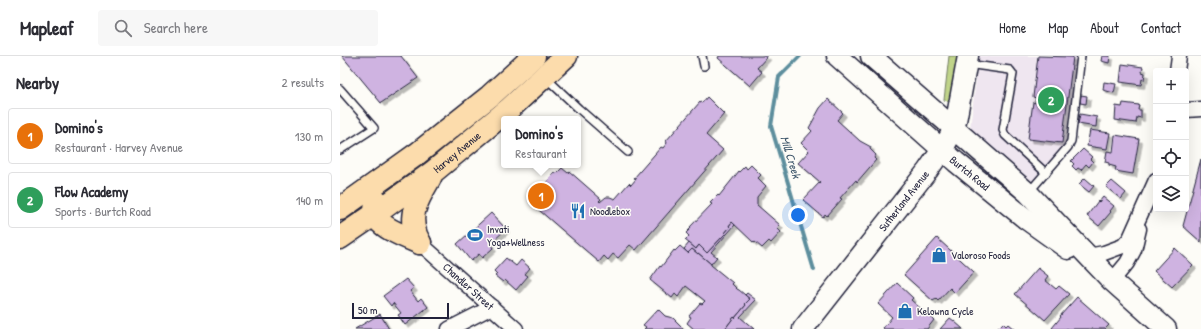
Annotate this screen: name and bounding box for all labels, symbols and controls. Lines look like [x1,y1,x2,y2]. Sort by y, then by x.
search box [98,10,378,46]
text: Mapleaf [20,15,74,41]
icon: search [112,17,134,39]
text: Search here [144,17,208,38]
text: Home [999,18,1026,37]
text: Map [1048,18,1068,37]
text: About [1090,18,1119,37]
text: Contact [1141,18,1181,37]
map controls [1153,68,1189,212]
button: + [1153,68,1189,104]
text: Nearby [16,71,59,94]
text: 2 results [282,73,324,91]
pin: 2 [1038,85,1064,115]
button: − [1153,104,1189,140]
popup [501,116,581,168]
text: Domino's [55,117,103,138]
text: Domino's [515,123,563,144]
text: 1 [28,127,32,145]
text: 130 m [295,127,323,145]
street label: Harvey Avenue [430,128,484,176]
water label: Mill Creek [777,134,806,181]
text: Restaurant · Harvey Avenue [55,138,183,156]
button: locate [1153,140,1189,176]
text: Restaurant [515,144,567,162]
street label: Burtch Road [947,153,993,194]
street label: Sutherland Avenue [876,167,932,234]
button: layers [1153,176,1189,212]
text: Flow Academy [55,181,128,202]
pin: 1 [528,181,554,211]
text: 2 [27,191,33,209]
text: 140 m [296,191,323,209]
text: Sports · Burtch Road [55,202,151,220]
restaurant icon: Noodlebox [569,202,587,220]
place label: Noodlebox [590,204,630,218]
your location [788,205,808,225]
place label: Invati Yoga+Wellness [487,222,545,249]
sports icon: Invati Yoga+Wellness [466,226,484,244]
shop icon: Valoroso Foods [930,246,948,264]
place label: Valoroso Foods [951,248,1010,262]
street label: Chandler Street [440,260,497,313]
scale bar [352,301,449,320]
shop icon: Kelowna Cycle [896,302,914,320]
text: 50 m [358,303,378,317]
place label: Kelowna Cycle [917,304,974,318]

